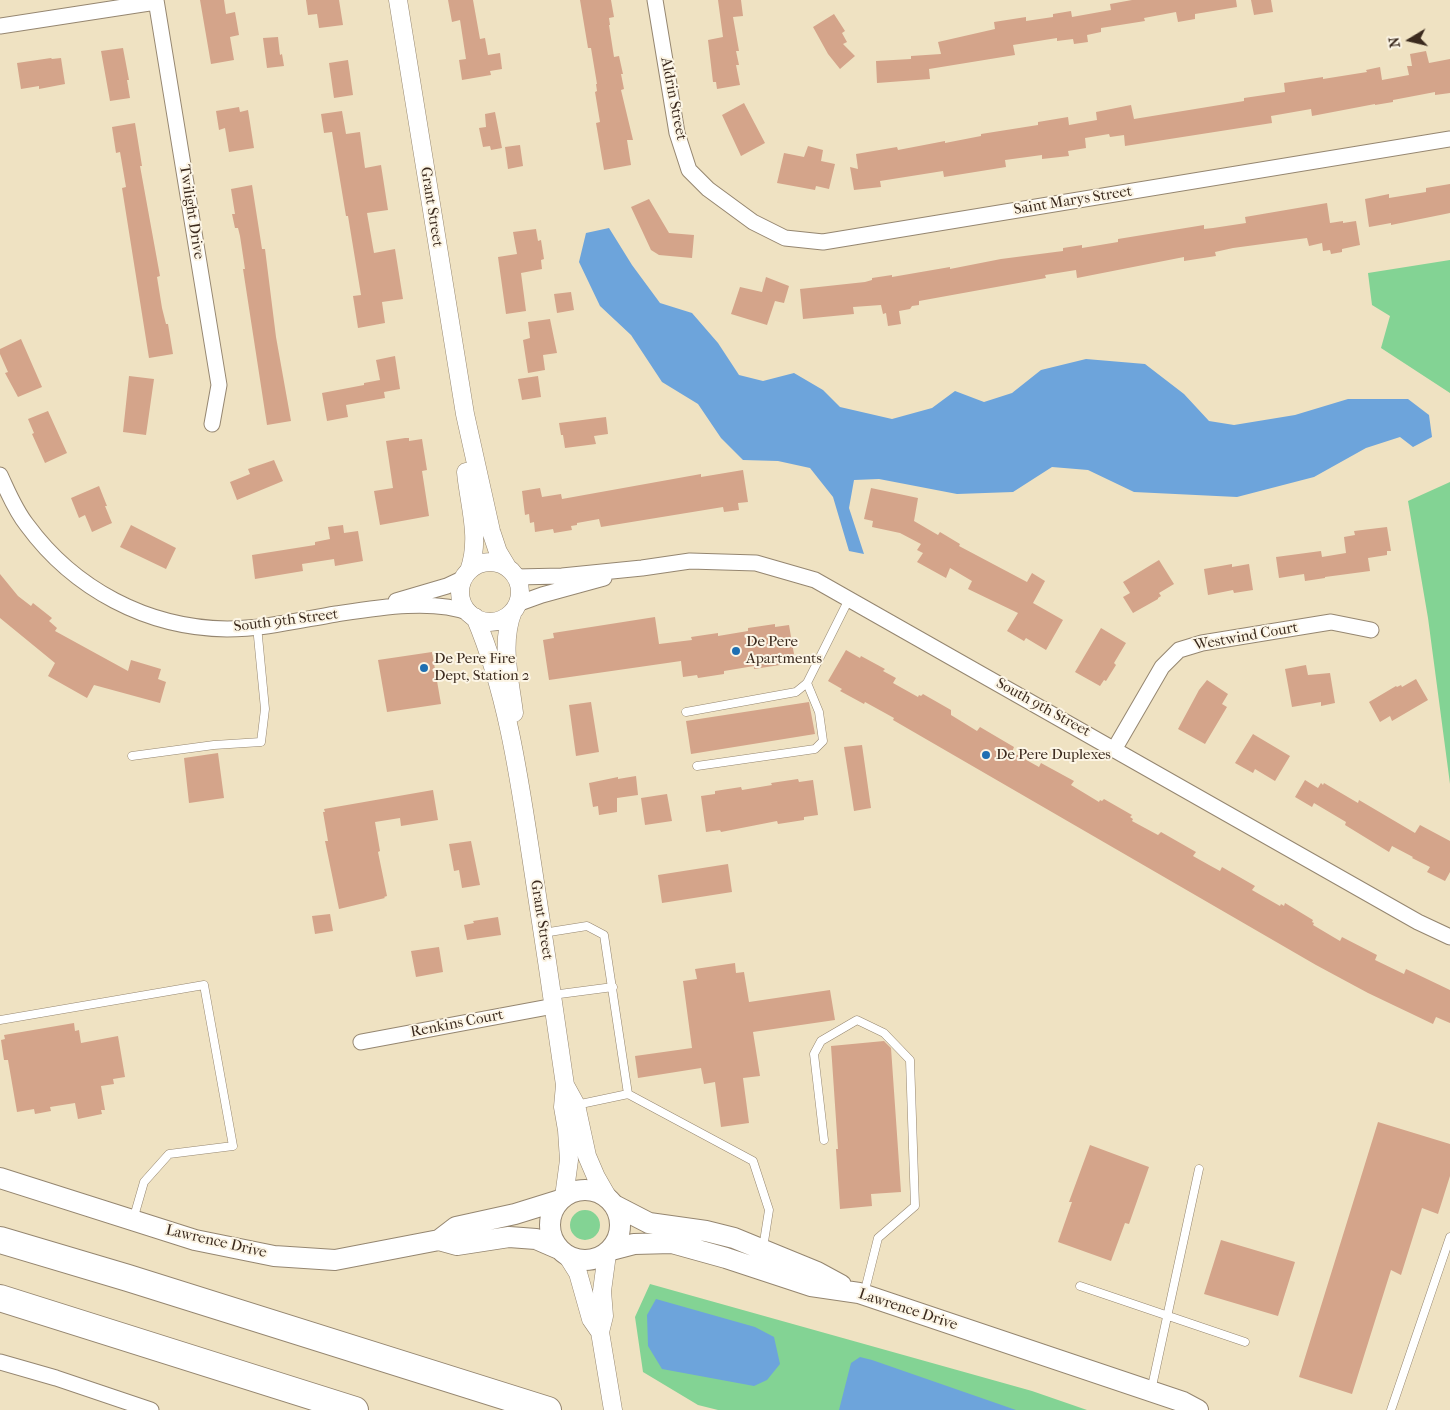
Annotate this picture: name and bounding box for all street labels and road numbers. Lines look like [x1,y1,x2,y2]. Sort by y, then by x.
street label: Aldrin Street [656,56,690,142]
street label: Twilight Drive [175,163,207,261]
street label: Grant Street [416,166,446,248]
street label: Saint Marys Street [1013,183,1133,219]
street label: South 9th Street [233,606,339,636]
street label: Westwind Court [1192,619,1300,655]
street label: South 9th Street [993,675,1093,741]
street label: Grant Street [526,879,556,961]
street label: Renkins Court [409,1006,505,1042]
street label: Lawrence Drive [164,1222,268,1262]
street label: Lawrence Drive [856,1286,960,1334]

